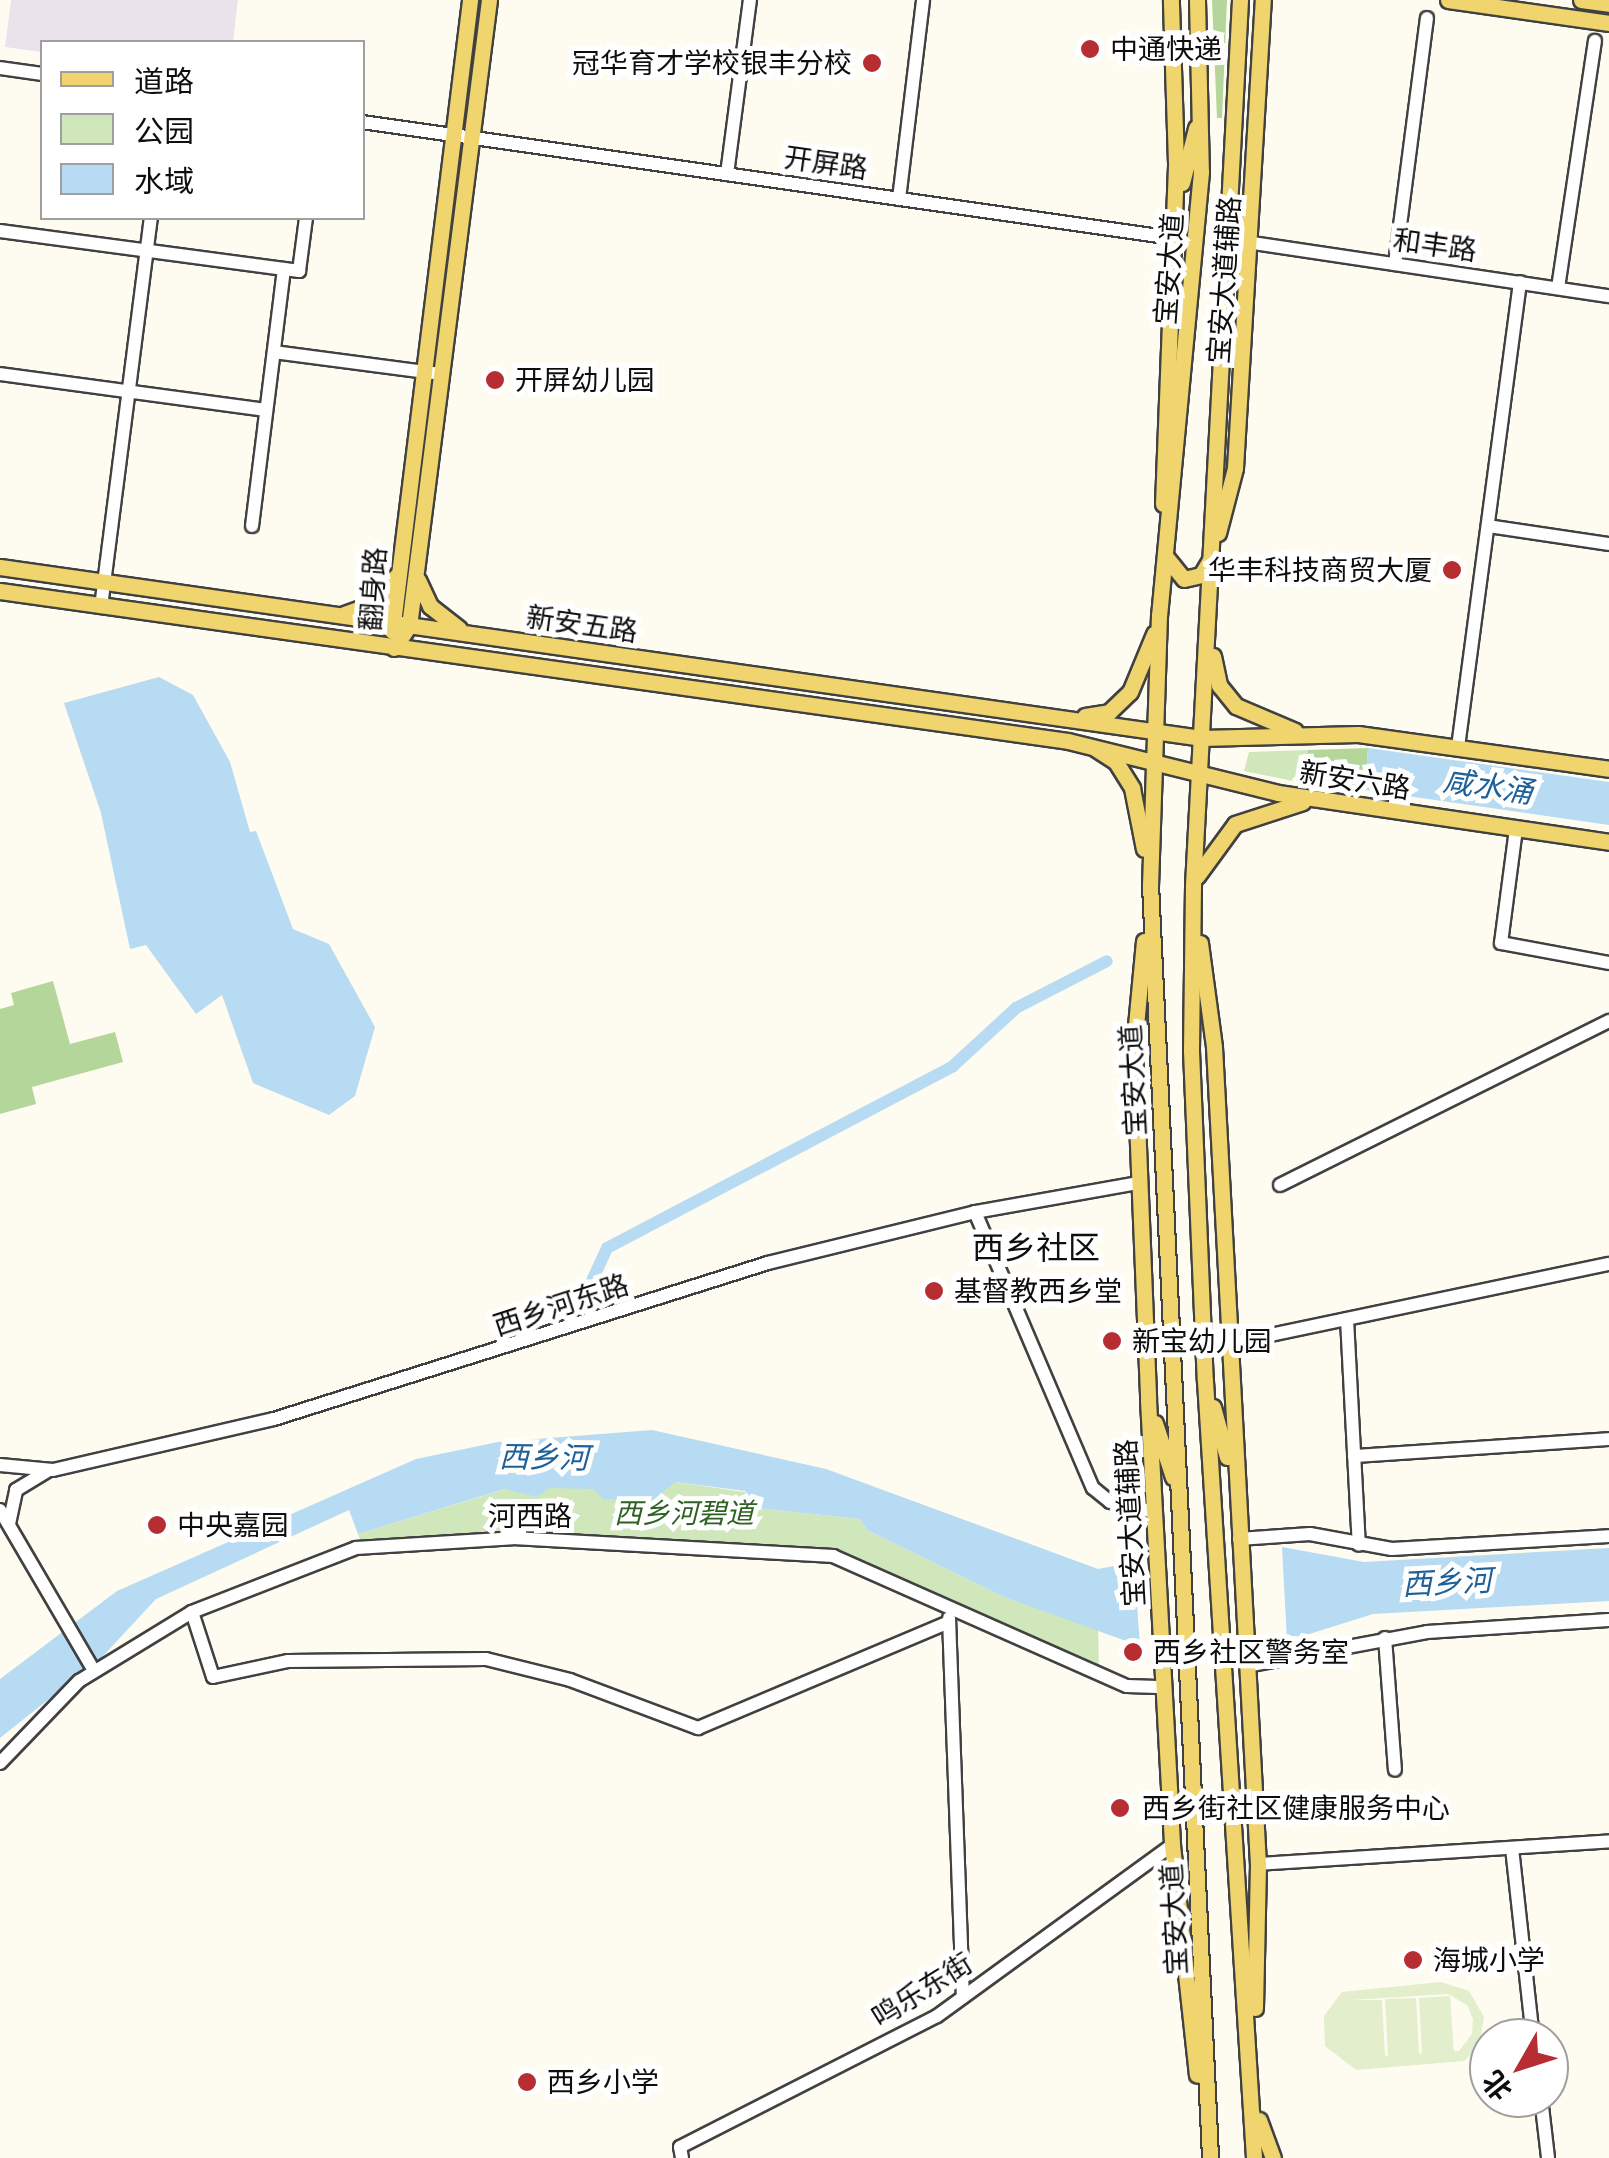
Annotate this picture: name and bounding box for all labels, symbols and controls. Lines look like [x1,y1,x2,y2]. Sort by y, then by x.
place label: 中通快递 [1110,32,1222,66]
marker: 中通快递 [1079,38,1101,60]
legend [40,40,365,220]
place label: 冠华育才学校银丰分校 [572,46,852,80]
marker: 冠华育才学校银丰分校 [861,52,883,74]
text: 道路 [134,61,194,101]
text: 公园 [134,111,194,151]
street label: 开屏路 [782,141,870,185]
text: 水域 [134,161,194,201]
street label: 宝安大道辅路 [1201,195,1247,365]
street label: 宝安大道 [1148,212,1190,326]
street label: 和丰路 [1391,223,1479,267]
place label: 开屏幼儿园 [515,363,655,397]
marker: 开屏幼儿园 [484,369,506,391]
street label: 翻身路 [353,546,393,632]
place label: 华丰科技商贸大厦 [1208,553,1432,587]
marker: 华丰科技商贸大厦 [1441,559,1463,581]
street label: 新安五路 [524,600,640,648]
street label: 新安六路 [1297,755,1413,805]
water label: 咸水涌 [1441,762,1535,810]
street label: 宝安大道 [1113,1023,1153,1137]
district label: 西乡社区 [972,1228,1100,1266]
street label: 西乡河东路 [489,1267,633,1343]
place label: 基督教西乡堂 [954,1274,1122,1308]
marker: 基督教西乡堂 [923,1280,945,1302]
place label: 新宝幼儿园 [1132,1324,1272,1358]
marker: 新宝幼儿园 [1101,1330,1123,1352]
water label: 西乡河 [499,1438,589,1476]
street label: 宝安大道辅路 [1109,1438,1151,1608]
park label: 西乡河碧道 [614,1496,754,1530]
street label: 河西路 [488,1499,572,1533]
place label: 中央嘉园 [177,1508,289,1542]
marker: 中央嘉园 [146,1514,168,1536]
water label: 西乡河 [1401,1562,1493,1602]
place label: 西乡社区警务室 [1153,1635,1349,1669]
marker: 西乡社区警务室 [1122,1641,1144,1663]
place label: 西乡街社区健康服务中心 [1142,1791,1450,1825]
marker: 西乡街社区健康服务中心 [1107,1795,1133,1821]
street label: 宝安大道 [1154,1862,1194,1976]
place label: 海城小学 [1433,1943,1545,1977]
street label: 鸣乐东街 [866,1946,978,2034]
marker: 海城小学 [1402,1949,1424,1971]
north arrow [1469,2018,1569,2118]
text: 北 [1474,2063,1520,2108]
place label: 西乡小学 [547,2065,659,2099]
marker: 西乡小学 [516,2071,538,2093]

